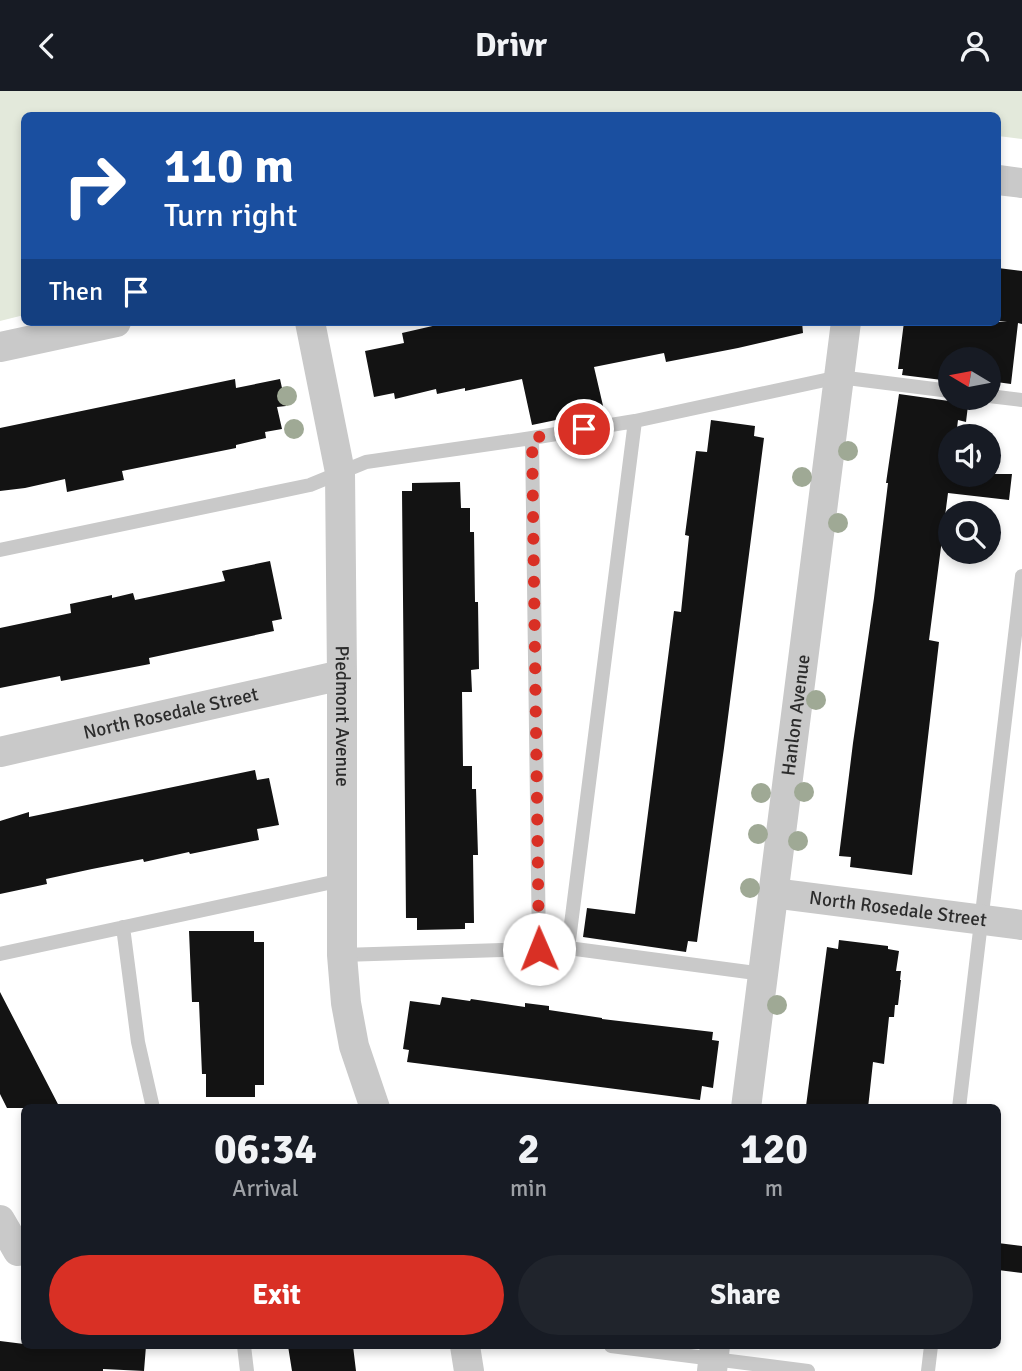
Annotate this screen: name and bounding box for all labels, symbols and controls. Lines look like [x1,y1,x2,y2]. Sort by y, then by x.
text: Drivr [475,26,547,65]
icon: back [28,27,66,65]
icon: person [956,27,994,65]
text: 110 m [164,136,294,196]
icon: right [49,140,140,231]
text: Turn right [164,196,297,235]
icon: arrive [117,273,155,311]
text: Then [49,276,103,308]
north arrow [938,347,1001,409]
map controls [938,347,1001,564]
pin [554,399,614,459]
icon: arrive [565,410,603,448]
button: sound [938,424,1001,487]
button: search [938,501,1001,564]
street label: Piedmont Avenue [330,645,354,787]
street label: Hanlon Avenue [776,653,816,777]
street label: North Rosedale Street [81,682,261,745]
street label: North Rosedale Street [808,886,988,932]
position arrow [502,912,576,986]
text: 06:34 [214,1124,317,1175]
text: 2 [517,1124,540,1175]
text: 120 [740,1124,808,1175]
text: Arrival [232,1174,299,1203]
text: min [510,1174,547,1203]
text: m [765,1174,783,1203]
button: Exit [49,1255,504,1335]
button: Share [518,1255,973,1335]

